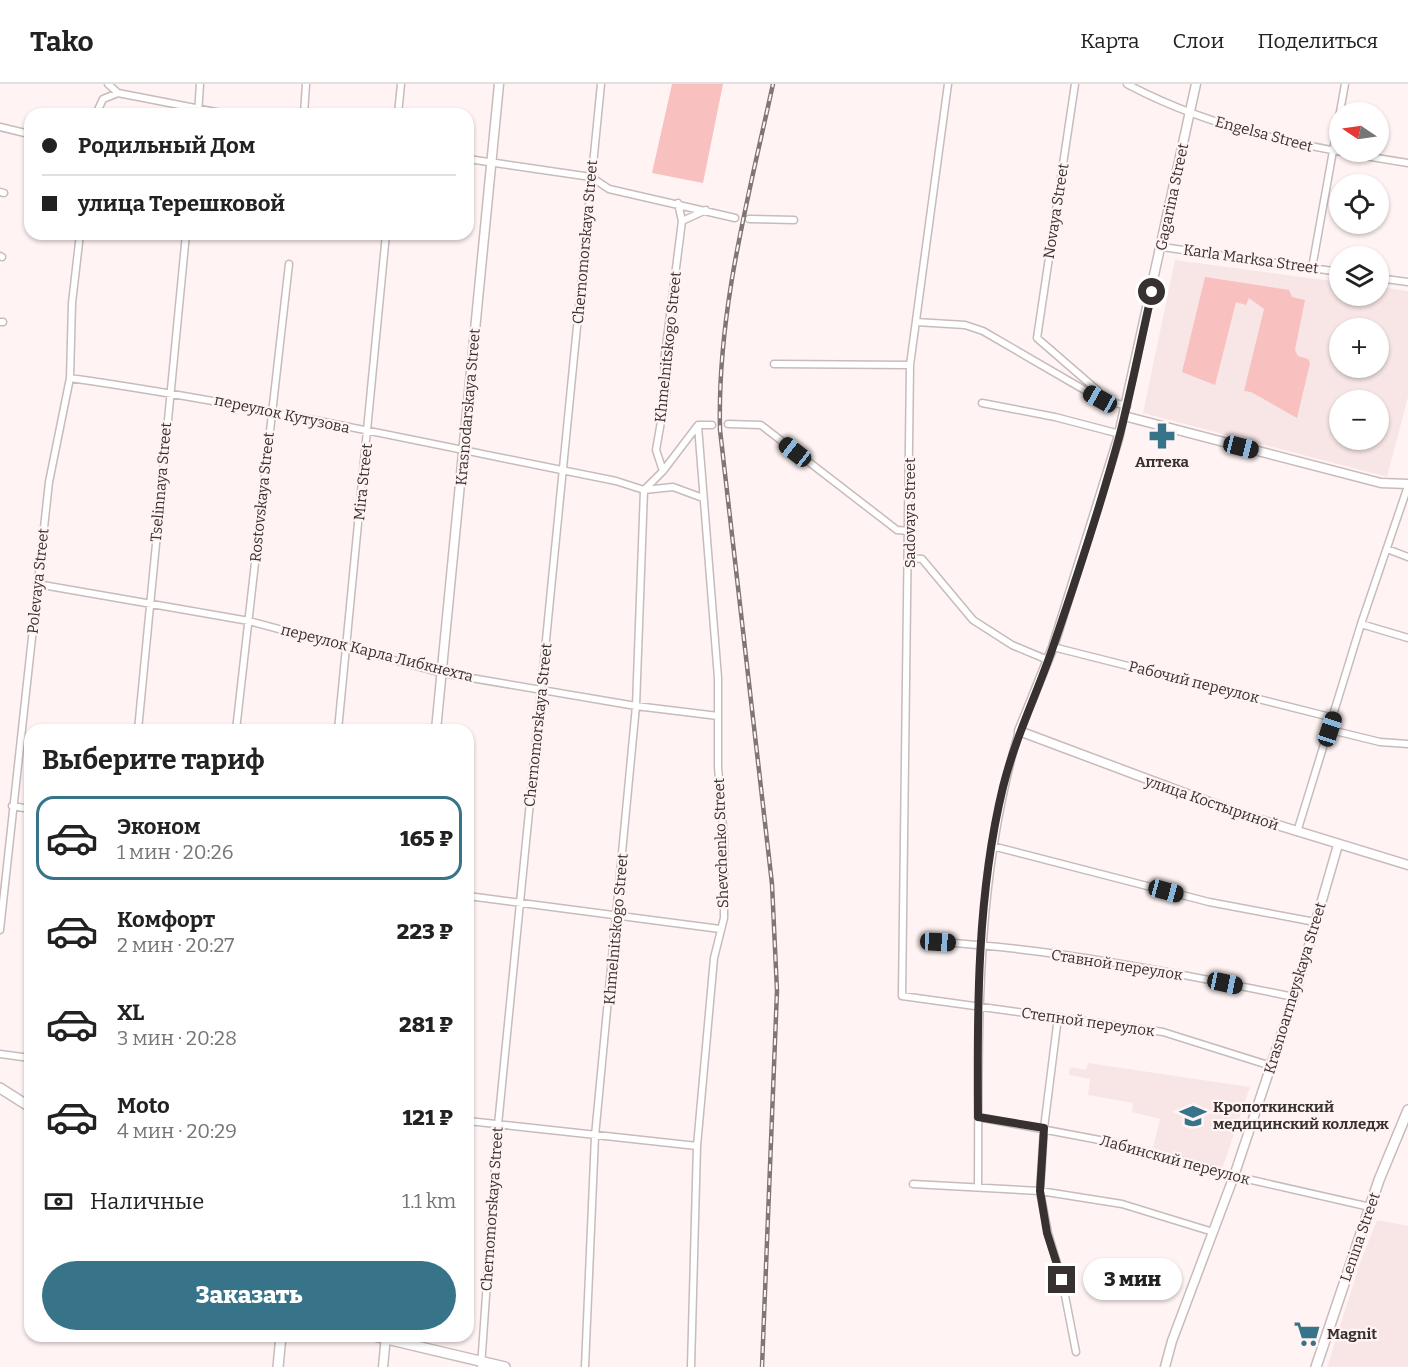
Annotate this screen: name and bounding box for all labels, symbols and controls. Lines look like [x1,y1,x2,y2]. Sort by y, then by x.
text: Tako [30,25,94,58]
text: Карта [1080,28,1139,54]
text: Слои [1172,28,1224,54]
text: Поделиться [1257,28,1378,54]
north arrow [1329,102,1389,162]
map controls [1329,102,1389,450]
street label: Engelsa Street [1213,112,1315,156]
text: Родильный Дом [78,132,255,159]
street label: Gagarina Street [1152,141,1192,252]
street label: Chernomorskaya Street [569,159,601,325]
street label: Novaya Street [1040,161,1073,260]
button: locate [1329,174,1389,234]
text: улица Терешковой [78,190,285,217]
street label: Karla Marksa Street [1182,241,1320,277]
button: layers [1329,246,1389,306]
street label: Khmelnitskogo Street [651,270,685,424]
route start [1138,278,1165,305]
button: + [1329,318,1389,378]
street label: Krasnodarskaya Street [452,327,484,486]
car [1080,382,1120,416]
button: − [1329,390,1389,450]
street label: переулок Кутузова [213,391,351,437]
street label: Tselinnaya Street [147,421,175,543]
pharmacy icon: Аптека [1147,421,1177,451]
street label: Rostovskaya Street [246,431,278,563]
car [775,434,815,470]
car [1221,434,1261,460]
street label: Mira Street [350,442,376,522]
place label: Аптека [1135,453,1190,471]
street label: Sadovaya Street [901,457,919,568]
street label: Polevaya Street [24,527,53,635]
street label: переулок Карла Либкнехта [279,620,475,686]
street label: Chernomorskaya Street [520,642,556,808]
street label: Рабочий переулок [1127,657,1261,707]
car [1316,709,1344,749]
text: Выберите тариф [42,744,265,776]
street label: улица Костыриной [1142,771,1281,834]
street label: Shevchenko Street [710,777,732,908]
icon: car [45,811,99,865]
text: Эконом [117,813,200,840]
text: 165 ₽ [400,825,453,852]
text: 1 мин · 20:26 [117,840,233,864]
street label: Khmelnitskogo Street [600,852,632,1005]
car [1146,878,1186,904]
street label: Krasnoarmeyskaya Street [1260,899,1330,1076]
icon: car [45,904,99,958]
text: Комфорт [117,906,215,933]
text: 223 ₽ [397,918,453,945]
car [920,932,956,952]
text: 2 мин · 20:27 [117,933,234,957]
street label: Ставной переулок [1050,946,1184,984]
car [1206,970,1244,996]
icon: car [45,997,99,1051]
text: XL [117,999,144,1026]
street label: Степной переулок [1020,1004,1156,1040]
text: 281 ₽ [399,1011,453,1038]
text: 3 мин · 20:28 [117,1026,237,1050]
icon: car [45,1090,99,1144]
text: Moto [117,1092,170,1119]
place label: Кропоткинский медицинский колледж [1213,1098,1389,1133]
school or university icon: Кропоткинский медицинский колледж [1178,1101,1208,1131]
text: 121 ₽ [403,1104,453,1131]
text: 4 мин · 20:29 [117,1119,237,1143]
street label: Chernomorskaya Street [477,1126,507,1292]
street label: Лабинский переулок [1098,1131,1252,1189]
icon: cash [42,1185,75,1218]
text: Наличные [90,1188,204,1215]
text: 1.1 km [402,1189,456,1213]
street label: Lenina Street [1336,1189,1384,1284]
callout: 3 мин [1083,1259,1182,1301]
button: Заказать [42,1261,456,1330]
route end [1048,1266,1075,1293]
text: 3 мин [1104,1267,1161,1291]
supermarket icon: Magnit [1292,1319,1322,1349]
place label: Magnit [1327,1325,1377,1343]

